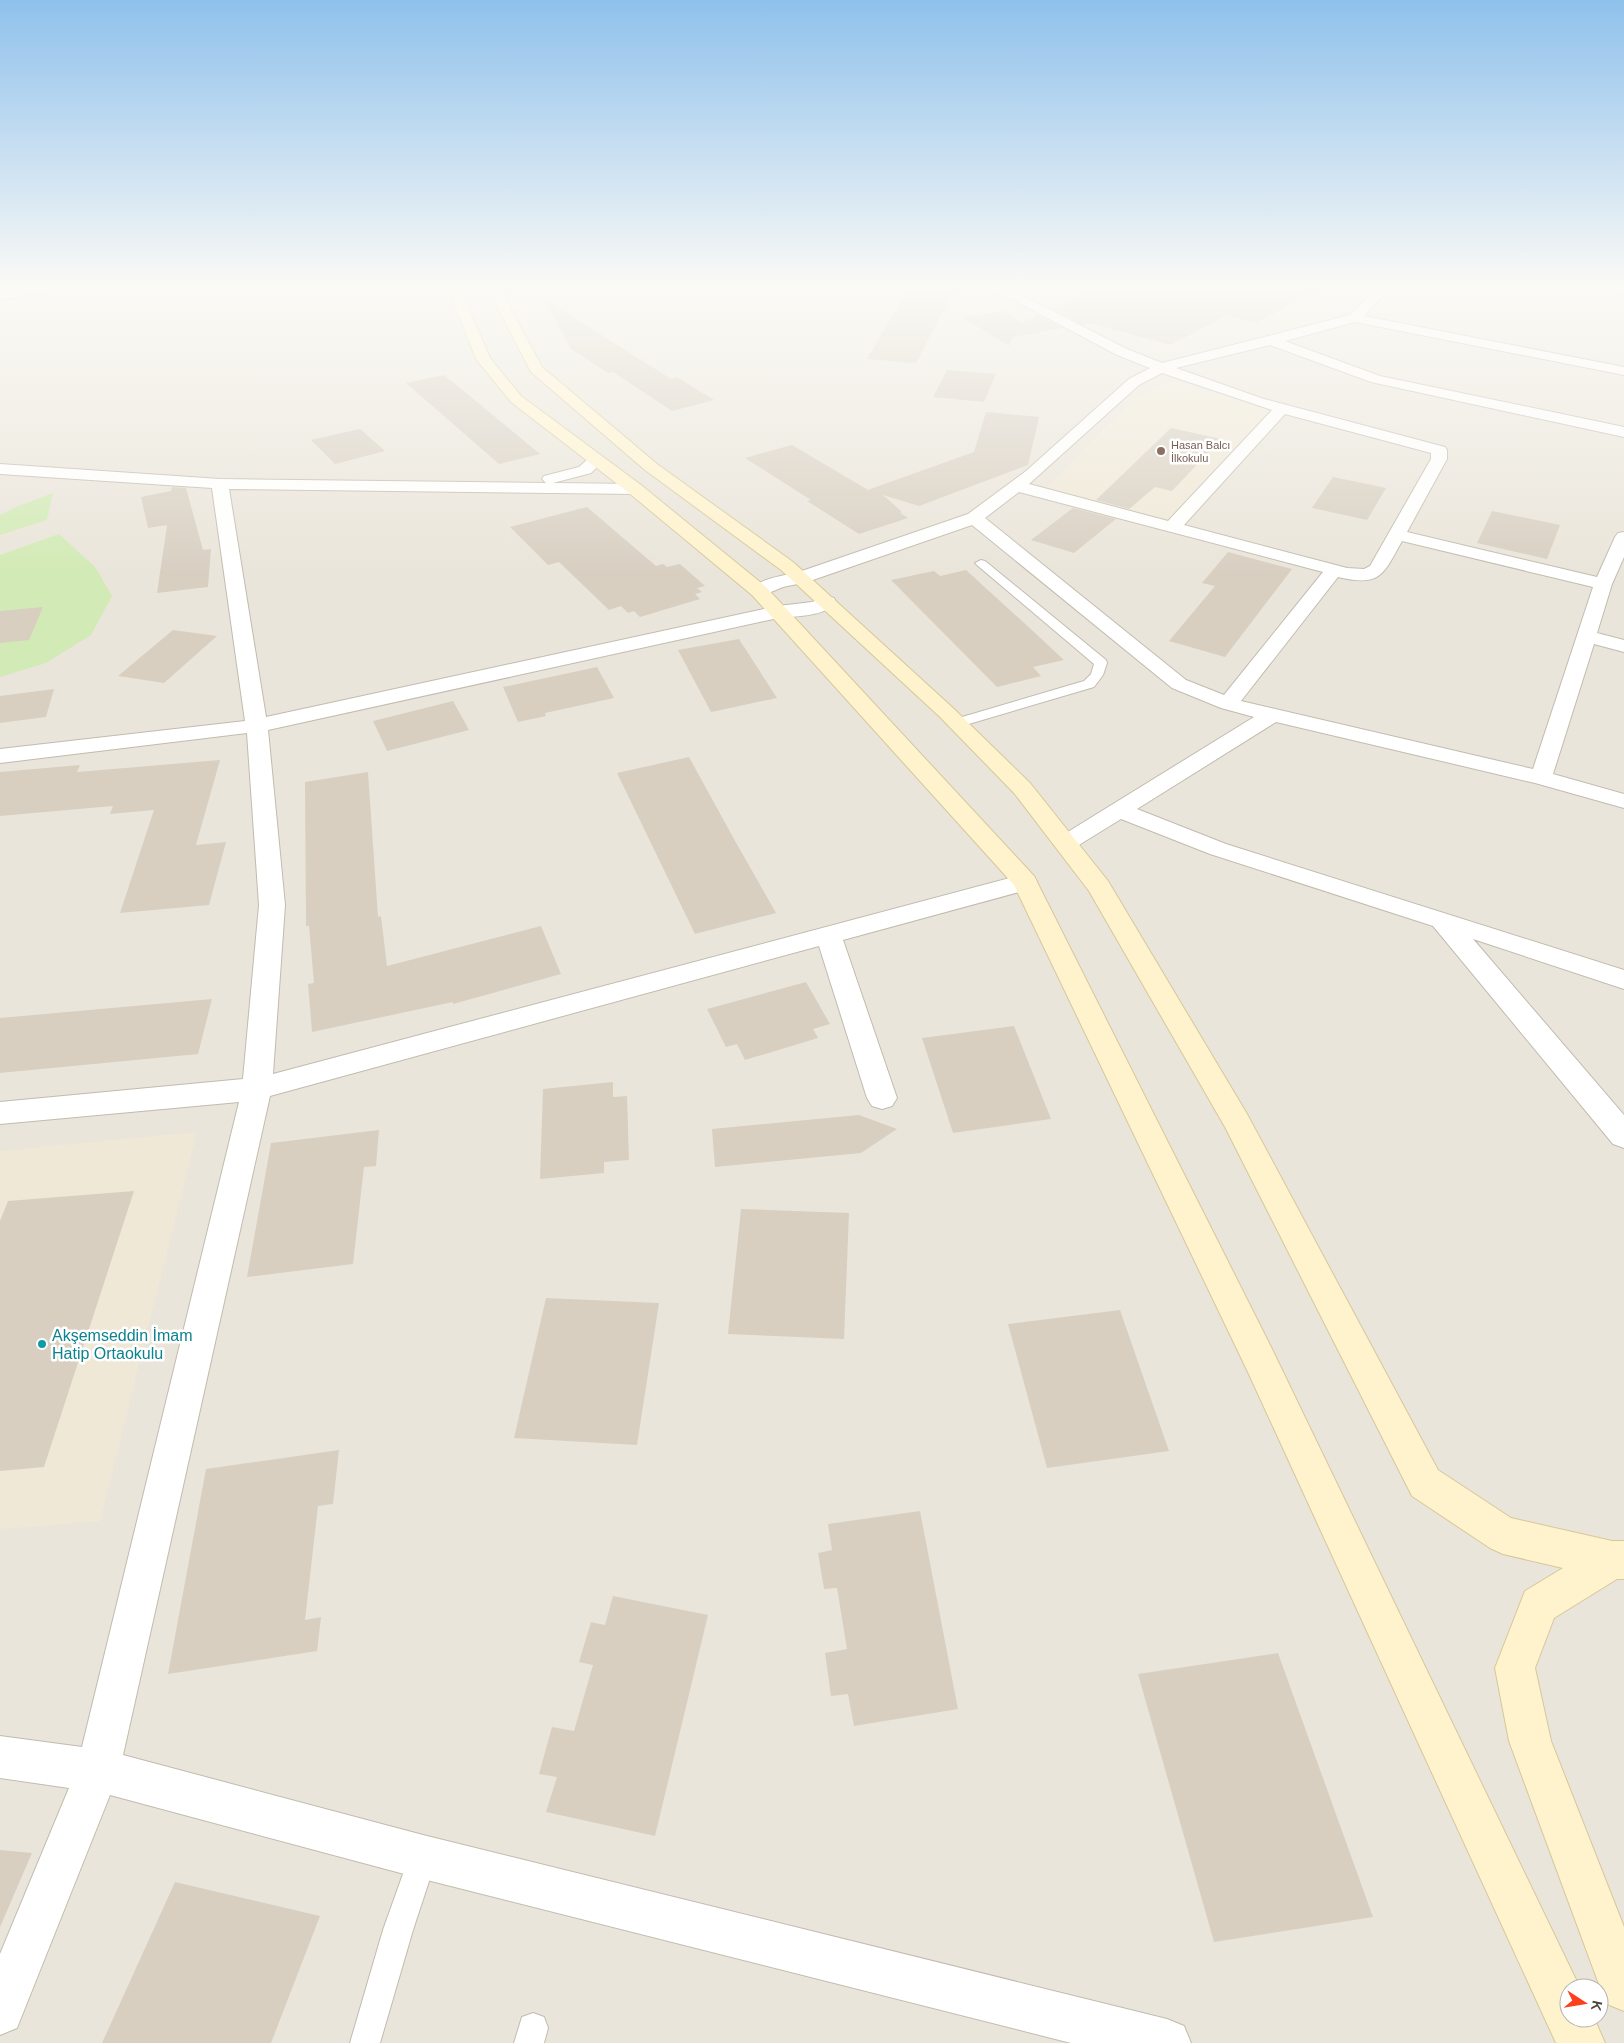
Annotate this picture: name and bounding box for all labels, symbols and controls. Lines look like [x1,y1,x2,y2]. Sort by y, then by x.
place label: Hasan Balcı İlkokulu [1171,439,1230,464]
marker: Hasan Balcı İlkokulu [1155,445,1167,457]
place label: Akşemseddin İmam Hatip Ortaokulu [52,1326,193,1362]
marker: Akşemseddin İmam Hatip Ortaokulu [36,1338,48,1350]
north arrow [1559,1978,1609,2028]
text: K [1588,1999,1606,2012]

